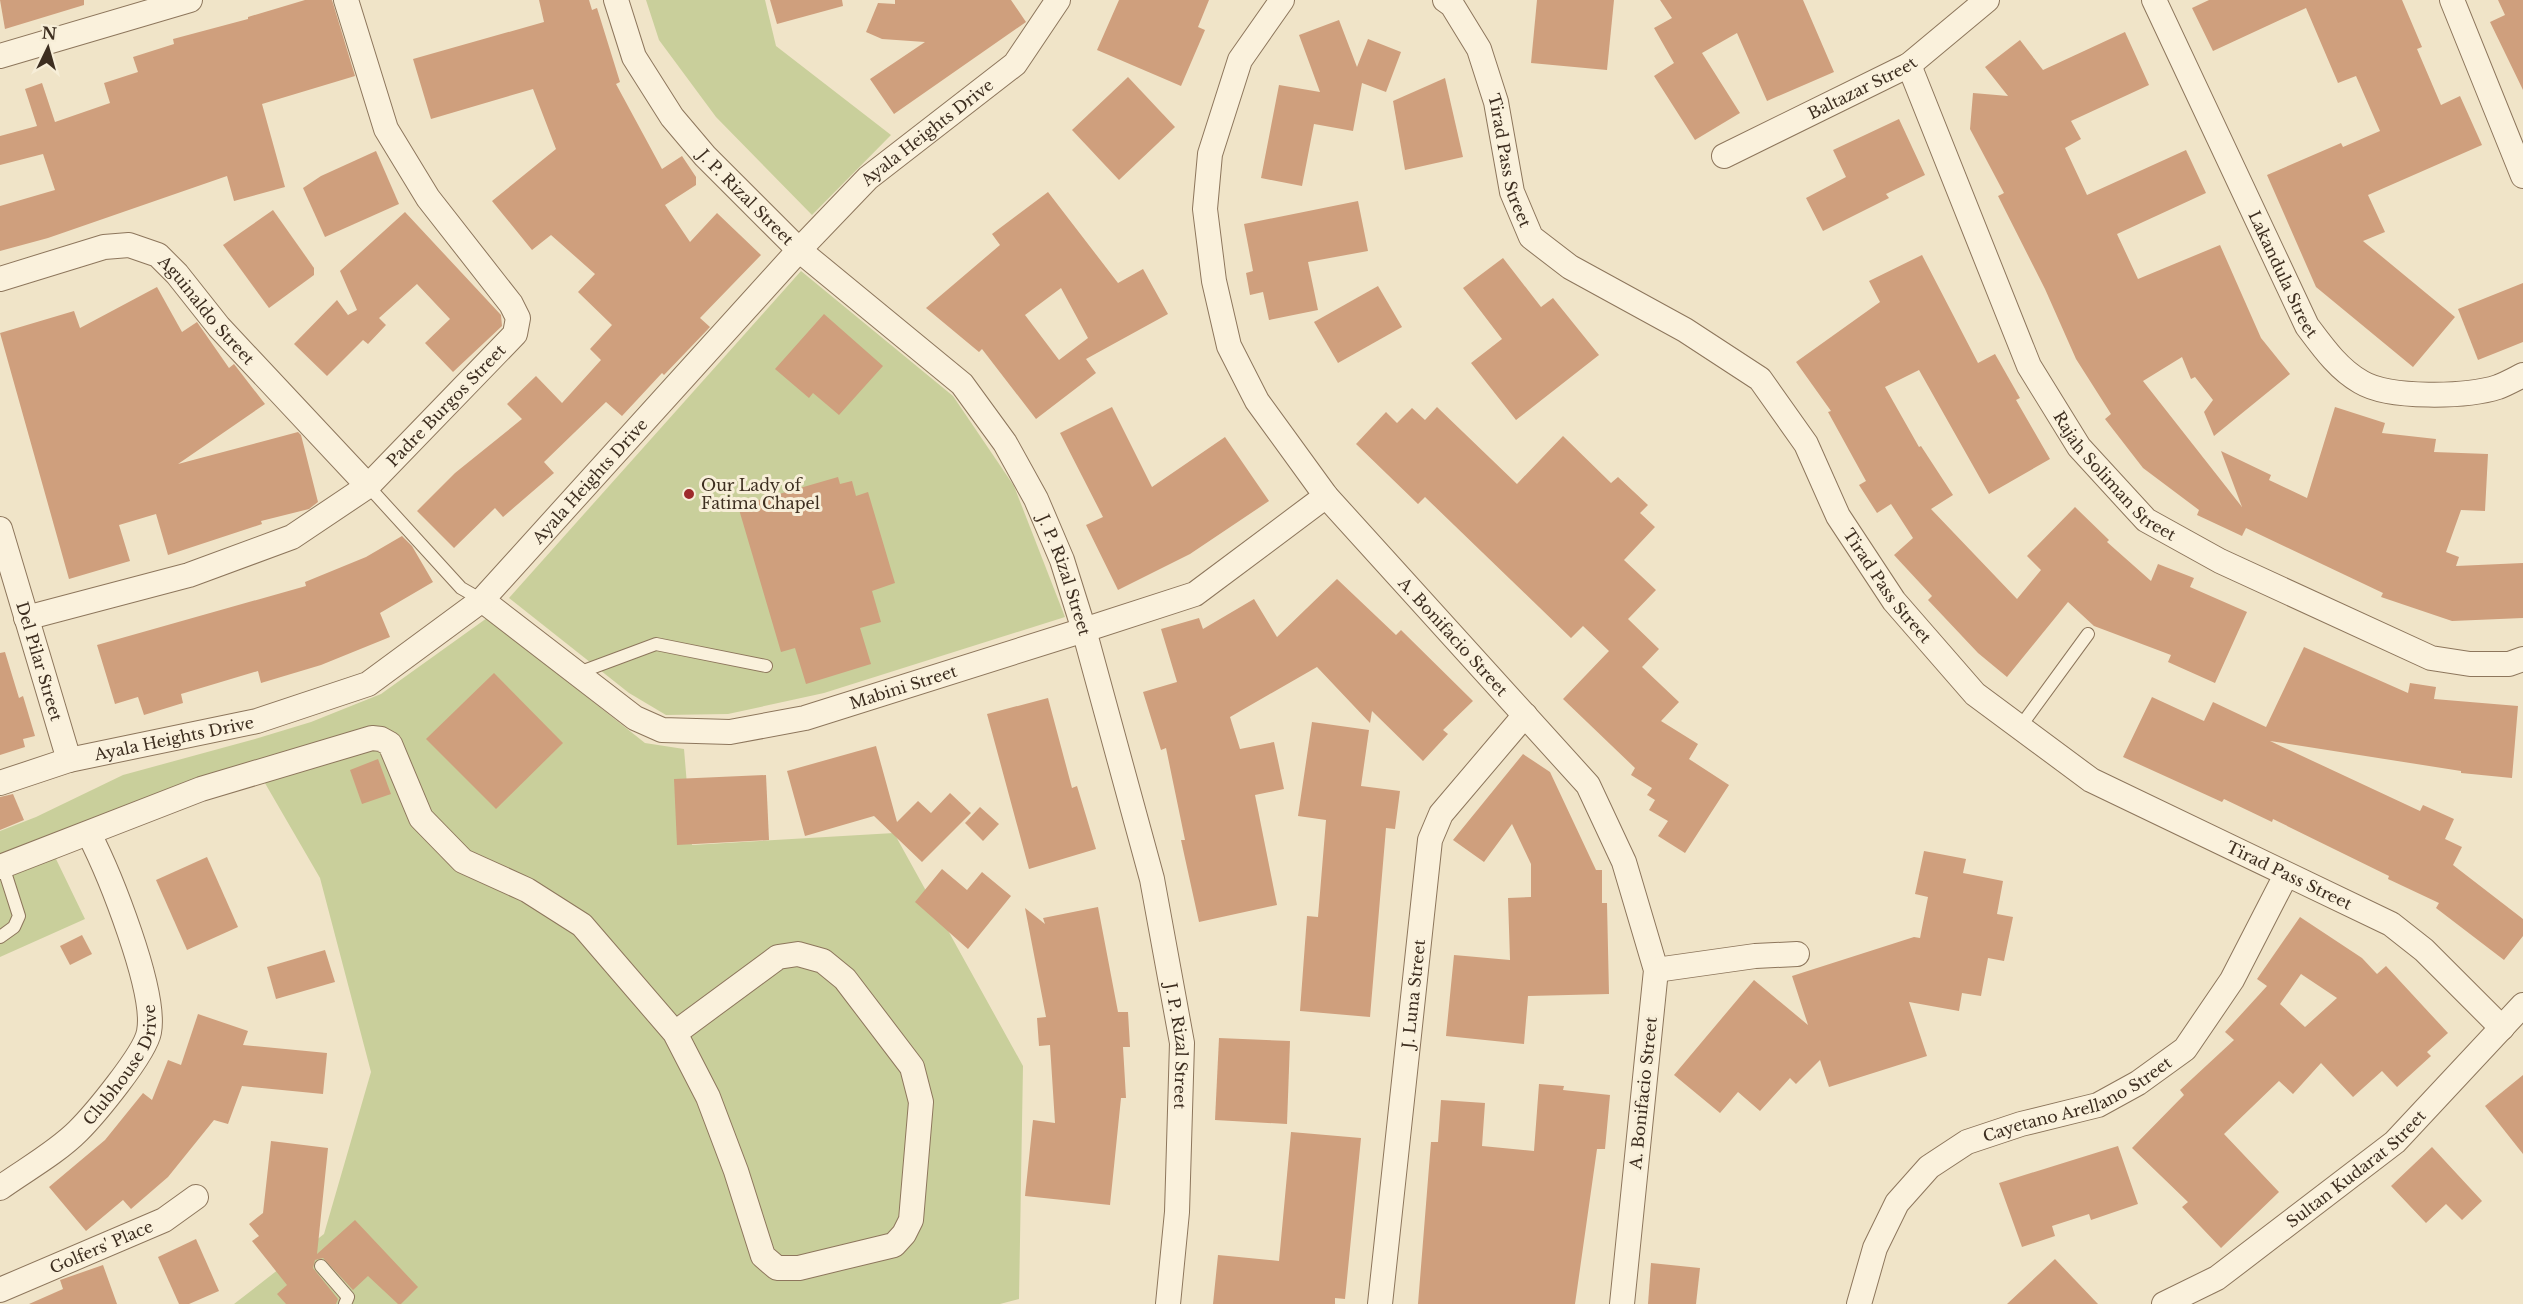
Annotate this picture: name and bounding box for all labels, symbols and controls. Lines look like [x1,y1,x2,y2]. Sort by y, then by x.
north arrow [18,18,78,78]
text: N [41,22,58,44]
street label: Baltazar Street [1804,53,1921,123]
street label: Ayala Heights Drive [856,75,997,190]
street label: Tirad Pass Street [1484,91,1536,230]
street label: J. P. Rizal Street [692,144,798,249]
street label: Lakandula Street [2244,207,2322,342]
street label: Aguinaldo Street [154,251,259,369]
street label: Padre Burgos Street [382,340,510,471]
street label: Rajah Soliman Street [2049,407,2180,545]
street label: Ayala Heights Drive [527,414,652,548]
place label: Our Lady of Fatima Chapel [701,475,820,513]
marker: Our Lady of Fatima Chapel [682,487,696,501]
street label: J. P. Rizal Street [1033,509,1095,638]
street label: Tirad Pass Street [1839,525,1936,647]
street label: A. Bonifacio Street [1394,572,1512,700]
street label: Del Pilar Street [12,599,67,723]
street label: Mabini Street [847,661,959,713]
street label: Ayala Heights Drive [92,712,255,765]
street label: Tirad Pass Street [2223,837,2355,914]
street label: J. Luna Street [1397,938,1429,1051]
street label: J. P. Rizal Street [1161,979,1192,1110]
street label: Clubhouse Drive [79,1003,160,1129]
street label: A. Bonifacio Street [1625,1016,1661,1171]
street label: Cayetano Arellano Street [1980,1052,2175,1146]
street label: Sultan Kudarat Street [2282,1106,2430,1232]
street label: Golfers' Place [46,1216,156,1278]

